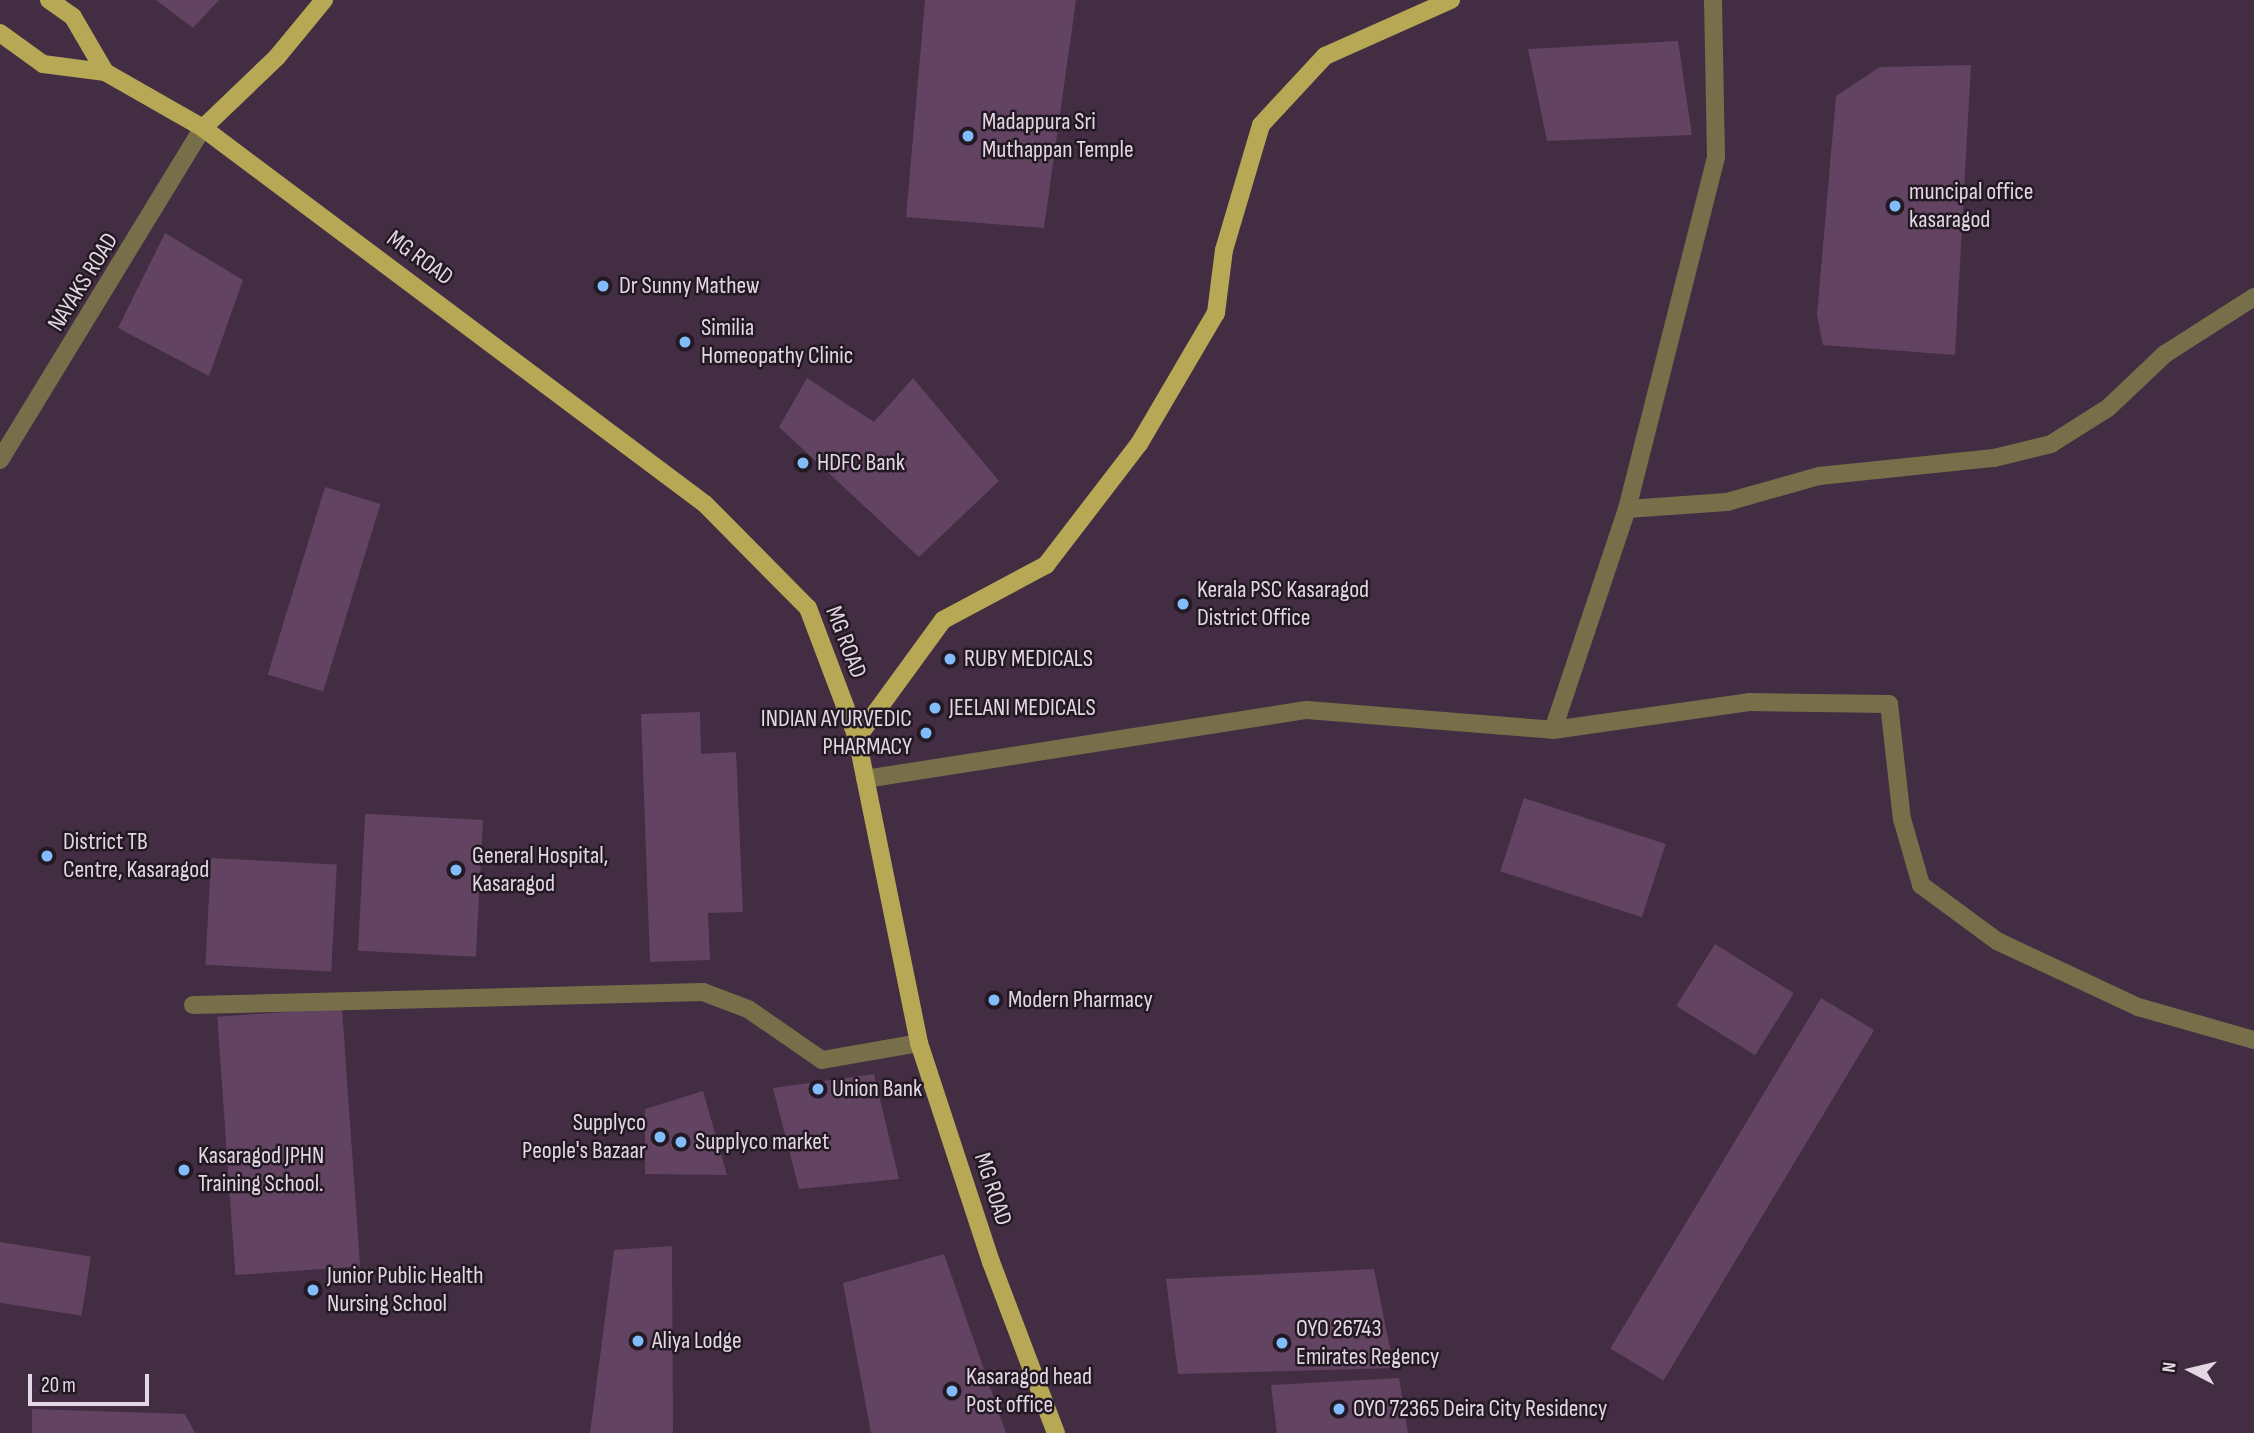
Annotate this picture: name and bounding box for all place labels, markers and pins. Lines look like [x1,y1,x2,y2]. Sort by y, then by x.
place label: Madappura Sri Muthappan Temple [982,108,1134,164]
marker: Madappura Sri Muthappan Temple [960,128,976,144]
place label: muncipal office kasaragod [1909,178,2033,234]
marker: muncipal office kasaragod [1887,198,1903,214]
place label: Dr Sunny Mathew [619,272,759,300]
marker: Dr Sunny Mathew [593,276,613,296]
place label: Similia Homeopathy Clinic [701,314,853,370]
marker: Similia Homeopathy Clinic [675,332,695,352]
place label: HDFC Bank [817,449,905,477]
marker: HDFC Bank [795,455,811,471]
place label: Kerala PSC Kasaragod District Office [1197,576,1369,632]
marker: Kerala PSC Kasaragod District Office [1175,596,1191,612]
place label: RUBY MEDICALS [964,645,1093,673]
marker: RUBY MEDICALS [942,651,958,667]
place label: JEELANI MEDICALS [949,694,1096,722]
marker: JEELANI MEDICALS [927,700,943,716]
place label: INDIAN AYURVEDIC PHARMACY [761,705,912,761]
marker: INDIAN AYURVEDIC PHARMACY [918,725,934,741]
place label: District TB Centre, Kasaragod [63,828,209,884]
place label: General Hospital, Kasaragod [472,842,608,898]
marker: District TB Centre, Kasaragod [37,846,57,866]
marker: General Hospital, Kasaragod [446,860,466,880]
place label: Modern Pharmacy [1008,986,1153,1014]
marker: Modern Pharmacy [986,992,1002,1008]
place label: Union Bank [832,1075,922,1103]
marker: Union Bank [810,1081,826,1097]
place label: Supplyco People's Bazaar [522,1109,646,1165]
place label: Supplyco market [695,1128,829,1156]
marker: Supplyco People's Bazaar [652,1129,668,1145]
marker: Supplyco market [673,1134,689,1150]
place label: Kasaragod JPHN Training School. [198,1142,324,1198]
marker: Kasaragod JPHN Training School. [176,1162,192,1178]
place label: Junior Public Health Nursing School [327,1262,483,1318]
marker: Junior Public Health Nursing School [305,1282,321,1298]
place label: OYO 26743 Emirates Regency [1296,1315,1439,1371]
place label: Aliya Lodge [652,1327,742,1355]
marker: Aliya Lodge [630,1333,646,1349]
marker: OYO 26743 Emirates Regency [1274,1335,1290,1351]
place label: Kasaragod head Post office [966,1363,1092,1419]
marker: Kasaragod head Post office [944,1383,960,1399]
place label: OYO 72365 Deira City Residency [1353,1395,1607,1423]
marker: OYO 72365 Deira City Residency [1331,1401,1347,1417]

